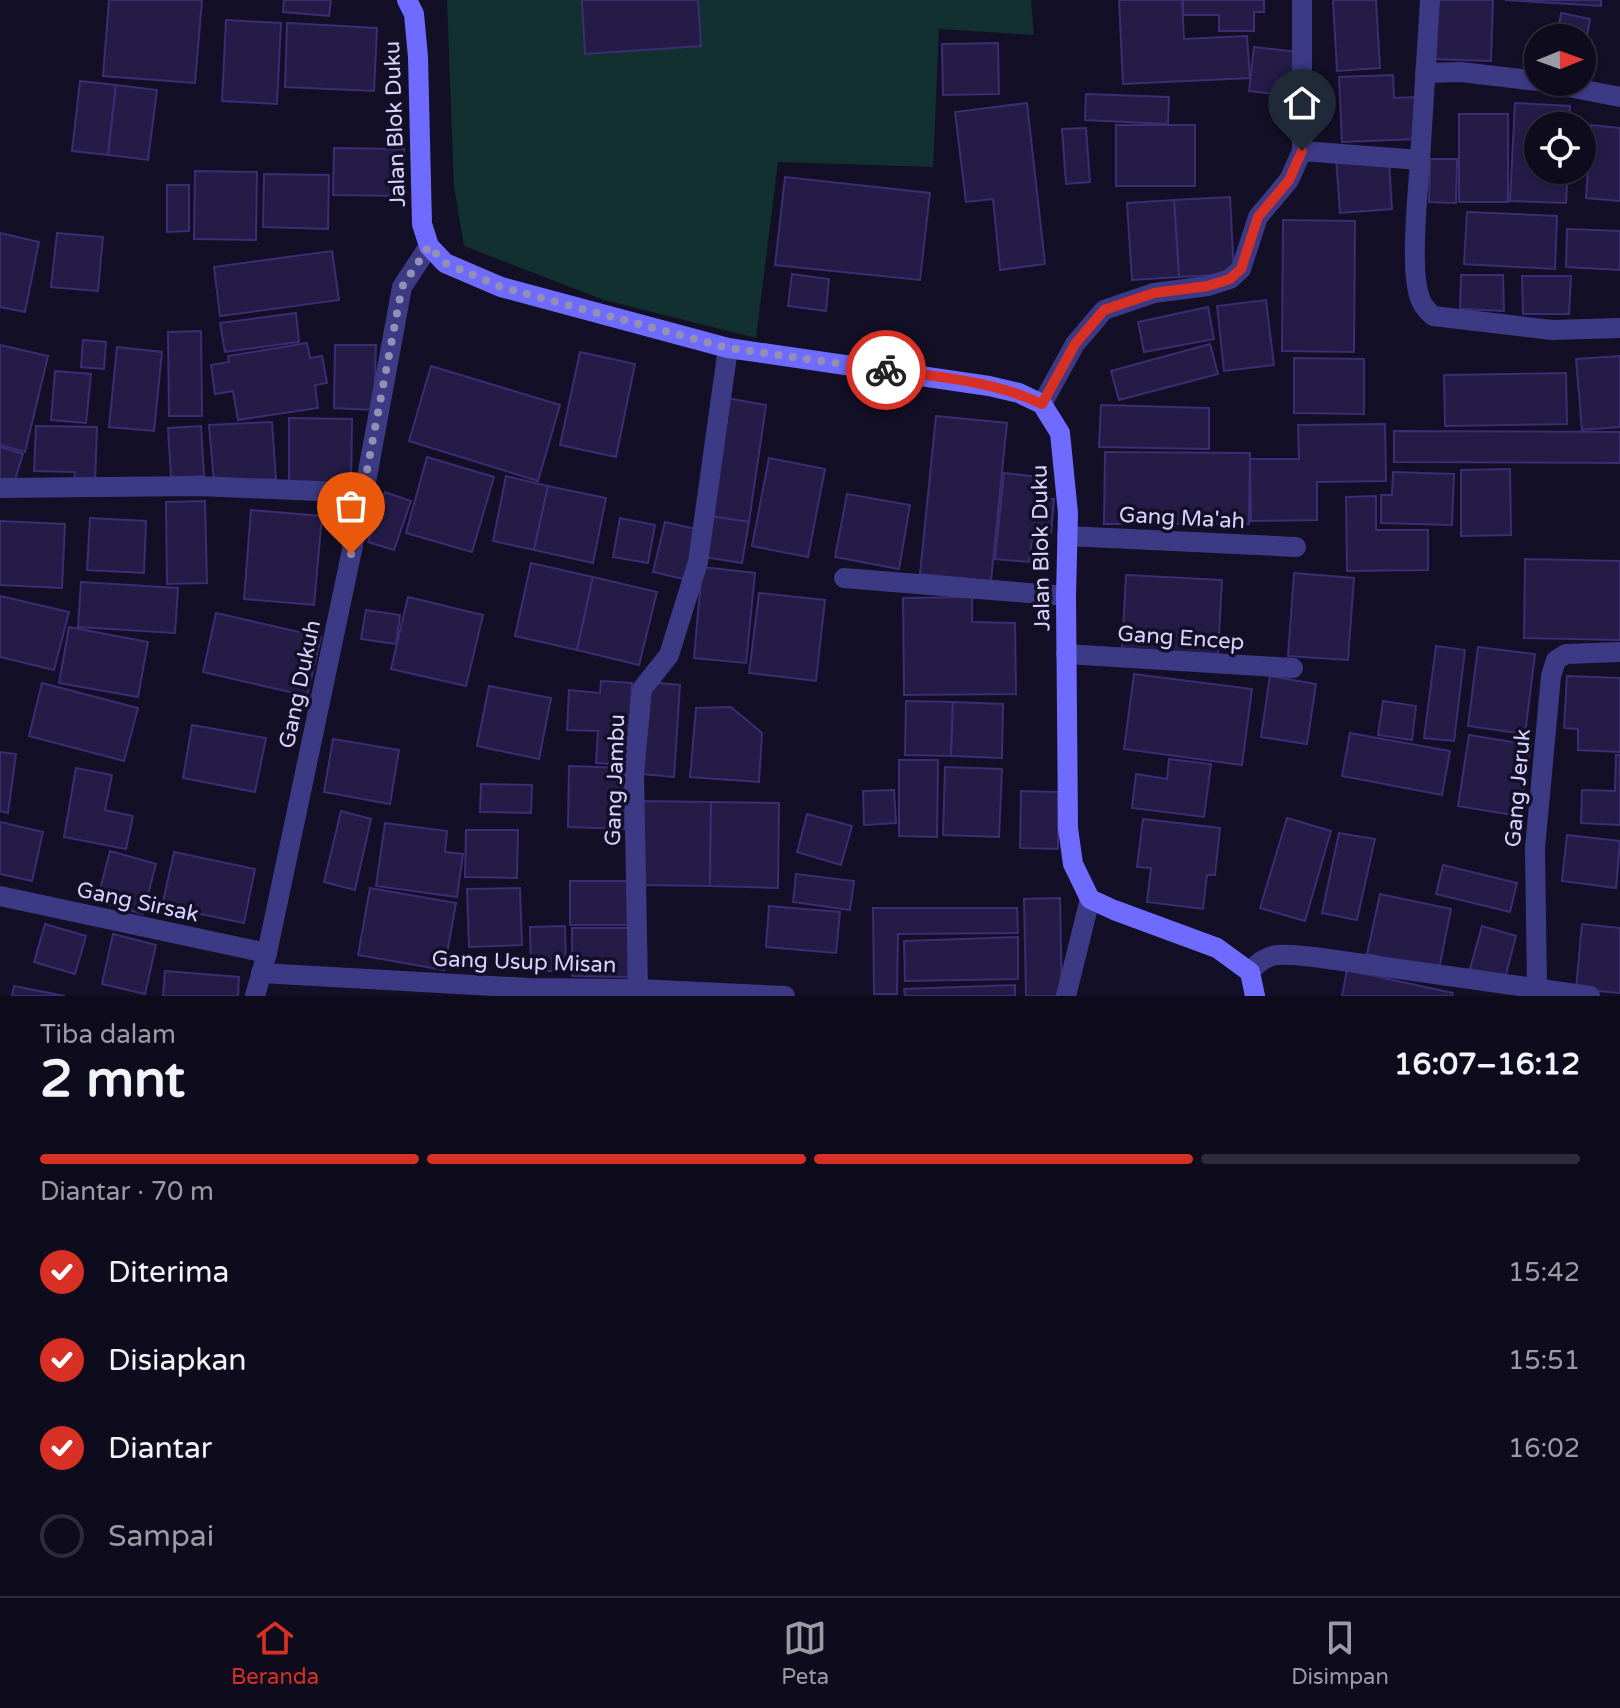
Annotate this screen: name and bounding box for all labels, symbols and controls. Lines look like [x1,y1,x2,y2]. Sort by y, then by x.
north arrow [1524,24,1596,96]
map controls [1524,24,1596,184]
street label: Jalan Blok Duku [379,40,411,208]
pin [1268,69,1336,151]
icon: home [1280,81,1324,125]
button: locate [1524,112,1596,184]
courier [846,330,926,410]
icon: bike [864,348,908,392]
street label: Jalan Blok Duku [1027,465,1055,631]
pin [317,472,385,554]
icon: bag [329,484,373,528]
street label: Gang Ma'ah [1118,502,1246,534]
street label: Gang Dukuh [274,618,326,751]
street label: Gang Encep [1117,621,1245,655]
street label: Gang Jambu [600,714,630,847]
street label: Gang Jeruk [1500,728,1536,848]
street label: Gang Sirsak [74,876,201,928]
street label: Gang Usup Misan [431,946,617,978]
text: Tiba dalam [40,1019,176,1050]
text: 16:07–16:12 [1394,1046,1580,1083]
text: 2 mnt [40,1048,185,1111]
text: Diantar · 70 m [40,1176,214,1207]
icon: check [40,1250,84,1294]
text: Diterima [108,1254,229,1291]
text: 15:42 [1508,1257,1580,1288]
icon: check [40,1338,84,1382]
text: Disiapkan [108,1342,247,1379]
text: 15:51 [1508,1345,1580,1376]
icon: check [40,1426,84,1470]
text: Diantar [108,1430,212,1467]
text: 16:02 [1508,1433,1580,1464]
text: Sampai [108,1518,214,1555]
tab: Beranda [231,1616,319,1690]
tab: Peta [781,1616,829,1690]
tab: Disimpan [1291,1616,1389,1690]

